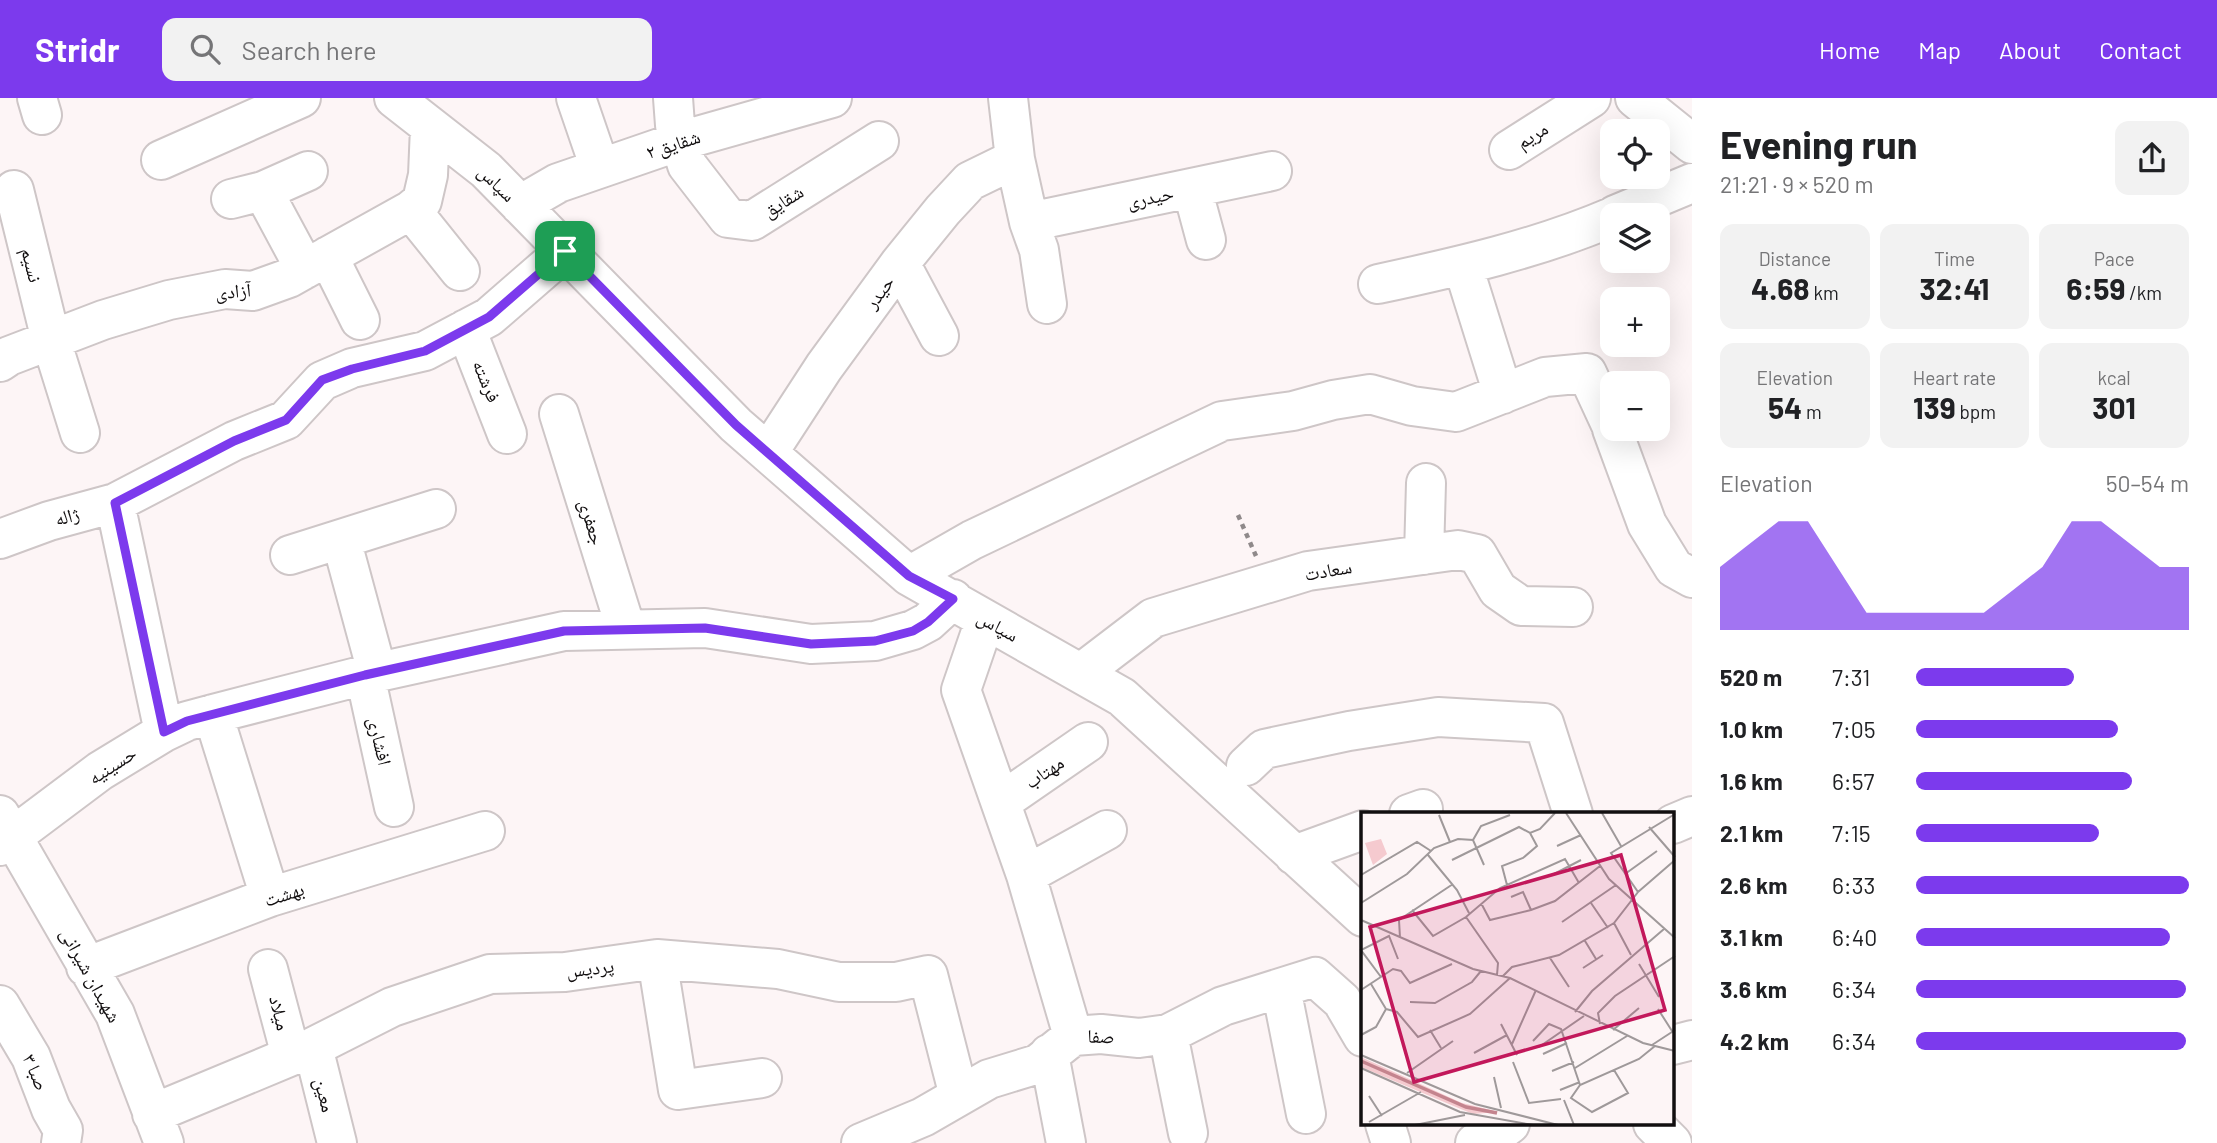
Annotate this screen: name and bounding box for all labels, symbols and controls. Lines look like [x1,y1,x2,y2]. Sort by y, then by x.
search box [162,18,652,81]
text: Stridr [35,29,120,69]
icon: search [186,30,224,68]
text: Search here [242,34,377,65]
text: Home [1819,35,1880,64]
text: Map [1918,35,1961,64]
text: About [1999,35,2061,64]
text: Contact [2099,35,2182,64]
street label: مریم [1512,116,1553,155]
map controls [1600,119,1670,441]
button: locate [1600,119,1670,189]
text: Evening run [1720,121,1918,167]
button: share [2115,121,2189,195]
street label: شقایق ۲ [643,124,703,164]
street label: سپاس [473,159,521,207]
text: 21:21 · 9 × 520 m [1720,170,1874,198]
street label: شقایق [758,179,808,223]
street label: حیدری [1125,180,1175,214]
button: layers [1600,203,1670,273]
pin [535,221,595,281]
icon: arrive [546,232,584,270]
street label: نسیم [15,245,48,285]
text: Distance [1759,247,1831,270]
text: Time [1934,247,1975,270]
text: Pace [2094,247,2135,270]
text: 4.68 [1751,270,1810,306]
text: 32:41 [1920,270,1989,306]
text: 6:59 [2066,270,2125,306]
street label: حیدر [858,271,899,314]
street label: آزادی [214,277,253,305]
text: km [1810,281,1839,304]
text: /km [2125,281,2162,304]
button: + [1600,287,1670,357]
street label: فرشته [468,356,506,406]
text: Elevation [1757,366,1833,389]
text: Heart rate [1913,366,1996,389]
text: kcal [2098,366,2131,389]
button: − [1600,371,1670,441]
text: 54 [1768,389,1802,425]
text: 139 [1913,389,1956,425]
text: 301 [2092,389,2136,425]
text: m [1802,400,1822,423]
text: bpm [1956,400,1996,423]
text: Elevation [1720,469,1813,497]
text: 50–54 m [2106,469,2189,497]
street label: جعفری [574,496,610,548]
street label: ژاله [52,501,82,531]
street label: سعادت [1302,554,1353,585]
street label: سپاس [973,605,1023,647]
text: 520 m [1720,663,1782,691]
text: 7:31 [1832,663,1870,691]
street label: افشاری [363,714,397,768]
text: 1.0 km [1720,715,1783,743]
text: 7:05 [1832,715,1876,743]
street label: حسینیه [83,741,140,789]
street label: مهتاب [1020,750,1068,794]
text: 1.6 km [1720,767,1783,795]
text: 6:57 [1832,767,1874,795]
inset map [1361,812,1674,1126]
text: 2.1 km [1720,819,1783,847]
text: 7:15 [1832,819,1871,847]
text: 2.6 km [1720,871,1788,899]
text: 6:33 [1832,871,1875,899]
street label: بهشت [261,876,307,912]
street label: شهیدان شیرانی [55,923,127,1027]
text: 3.1 km [1720,923,1783,951]
text: 6:40 [1832,923,1877,951]
street label: پردیس [565,953,615,983]
text: 3.6 km [1720,975,1787,1003]
text: 6:34 [1832,975,1876,1003]
street label: میلاد [265,993,296,1033]
street label: صفا [1087,1024,1115,1047]
text: 4.2 km [1720,1027,1789,1055]
text: 6:34 [1832,1027,1876,1055]
street label: صبا ۳ [18,1050,54,1094]
street label: معین [309,1075,341,1115]

